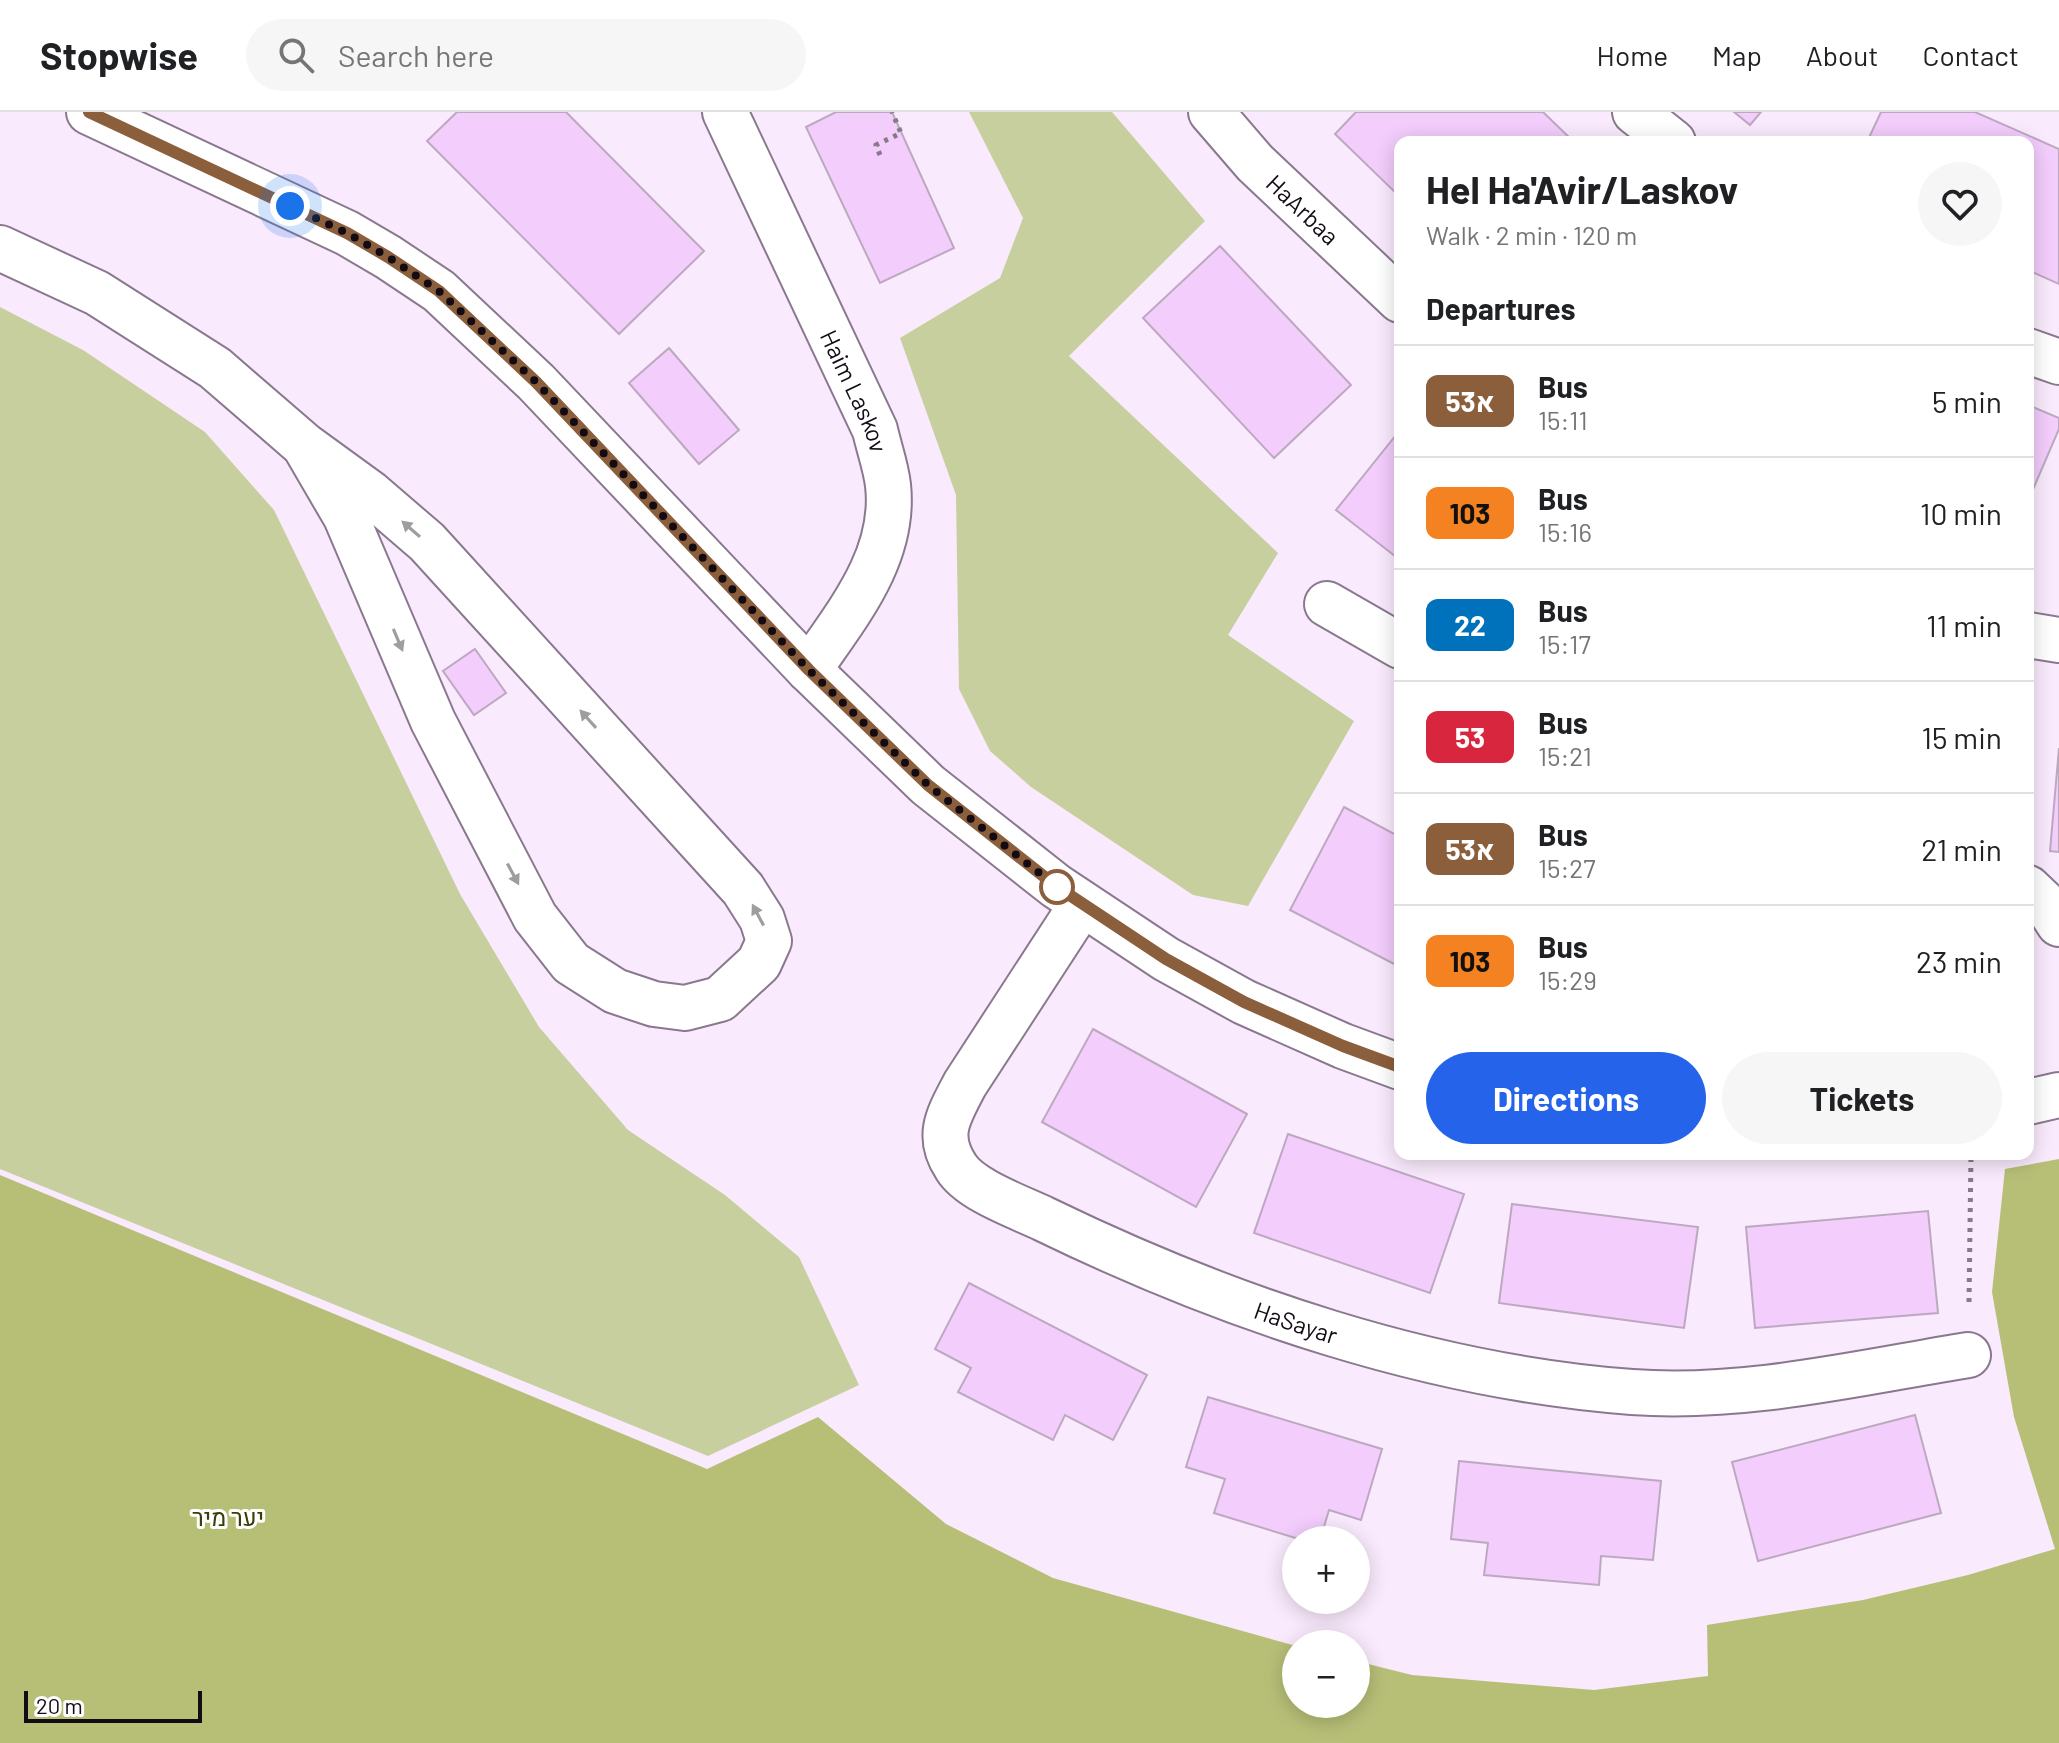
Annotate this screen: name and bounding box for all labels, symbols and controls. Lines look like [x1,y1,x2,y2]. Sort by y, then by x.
search box [246,19,806,91]
text: Stopwise [40,32,198,78]
icon: search [274,33,318,77]
text: Search here [338,37,494,73]
text: Home [1597,38,1668,72]
text: Map [1712,38,1762,72]
text: About [1806,38,1878,72]
text: Contact [1922,38,2019,72]
button: heart [1918,162,2002,246]
text: Hel Ha'Avir/Laskov [1426,166,1738,212]
street label: HaArbaa [1261,168,1346,250]
your location [270,186,310,226]
text: Walk · 2 min · 120 m [1426,219,1637,250]
text: Departures [1426,290,1576,326]
street label: Haim Laskov [815,325,895,455]
text: Bus [1538,368,1588,404]
text: 5 min [1932,383,2002,419]
text: 53א [1446,384,1494,418]
text: 15:11 [1538,404,1588,435]
text: Bus [1538,480,1588,516]
text: 10 min [1920,495,2002,531]
text: 103 [1450,496,1491,530]
text: 15:16 [1538,516,1592,547]
one-way arrow [402,521,422,538]
text: Bus [1538,592,1588,628]
text: 11 min [1926,607,2002,643]
text: 22 [1454,608,1486,642]
text: 15:17 [1538,628,1591,659]
one-way arrow [392,629,405,652]
text: Bus [1538,704,1588,740]
one-way arrow [580,710,598,729]
text: 15 min [1921,719,2002,755]
text: 53 [1455,720,1485,754]
text: 15:21 [1538,740,1592,771]
text: Bus [1538,816,1588,852]
text: 21 min [1921,831,2002,867]
text: 53א [1446,832,1494,866]
text: 15:27 [1538,852,1596,883]
one-way arrow [506,862,519,885]
unlabelled marker [1040,870,1074,904]
one-way arrow [752,904,765,927]
text: Bus [1538,928,1588,964]
text: 23 min [1916,943,2002,979]
text: 103 [1450,944,1491,978]
text: 15:29 [1538,964,1597,995]
button: Directions [1426,1052,1706,1144]
button: Tickets [1722,1052,2002,1144]
street label: HaSayar [1251,1295,1342,1349]
park label: יער מיר [192,1502,264,1531]
map controls [1282,1526,1370,1718]
button: + [1282,1526,1370,1614]
button: − [1282,1630,1370,1718]
scale bar [24,1687,202,1723]
text: 20 m [36,1692,83,1718]

